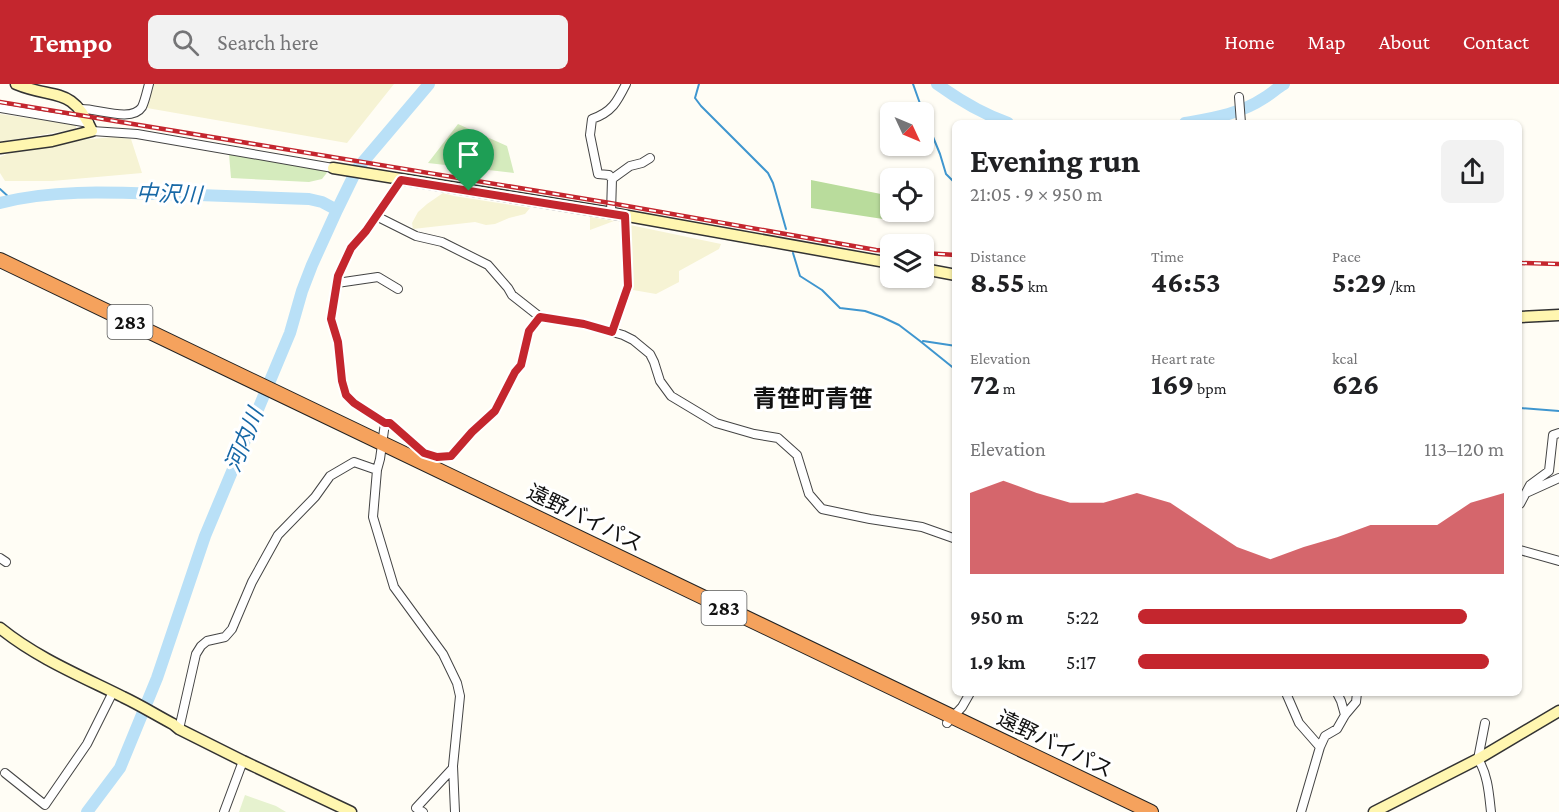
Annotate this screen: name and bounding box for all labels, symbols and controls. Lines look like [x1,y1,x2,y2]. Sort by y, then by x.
search box [148,15,568,69]
icon: search [169,26,202,59]
text: Tempo [30,27,112,58]
text: Search here [217,30,318,55]
text: Home [1224,30,1274,54]
text: Map [1307,30,1346,54]
text: About [1379,30,1430,54]
text: Contact [1463,30,1529,54]
north arrow [880,102,934,156]
map controls [880,102,934,288]
pin [443,129,494,191]
icon: arrive [452,138,485,171]
button: share [1441,140,1504,203]
text: Evening run [970,142,1140,179]
button: locate [880,168,934,222]
water label: 中沢川 [136,180,204,208]
text: 21:05 · 9 × 950 m [970,183,1103,205]
button: layers [880,234,934,288]
text: Distance [970,248,1026,265]
text: Time [1151,248,1184,265]
text: Pace [1332,248,1361,265]
text: 8.55 [970,265,1025,298]
text: 46:53 [1151,265,1221,298]
text: 5:29 [1332,265,1387,298]
text: km [1025,278,1048,295]
text: /km [1387,278,1416,295]
road number: 283 [108,305,152,339]
text: Elevation [970,350,1031,367]
text: Heart rate [1151,350,1215,367]
text: kcal [1332,350,1358,367]
text: 72 [970,367,1000,400]
text: 169 [1151,367,1194,400]
text: 626 [1332,367,1379,400]
text: m [1000,380,1016,397]
text: bpm [1194,380,1227,397]
district label: 青笹町青笹 [753,385,873,412]
water label: 河内川 [220,403,269,475]
text: Elevation [970,438,1046,460]
text: 113–120 m [1424,438,1504,460]
street label: 遠野バイパス [523,480,647,556]
road number: 283 [702,591,746,625]
text: 950 m [970,606,1023,628]
text: 5:22 [1066,606,1099,628]
text: 1.9 km [970,651,1025,673]
text: 5:17 [1066,651,1096,673]
street label: 遠野バイパス [993,706,1117,782]

